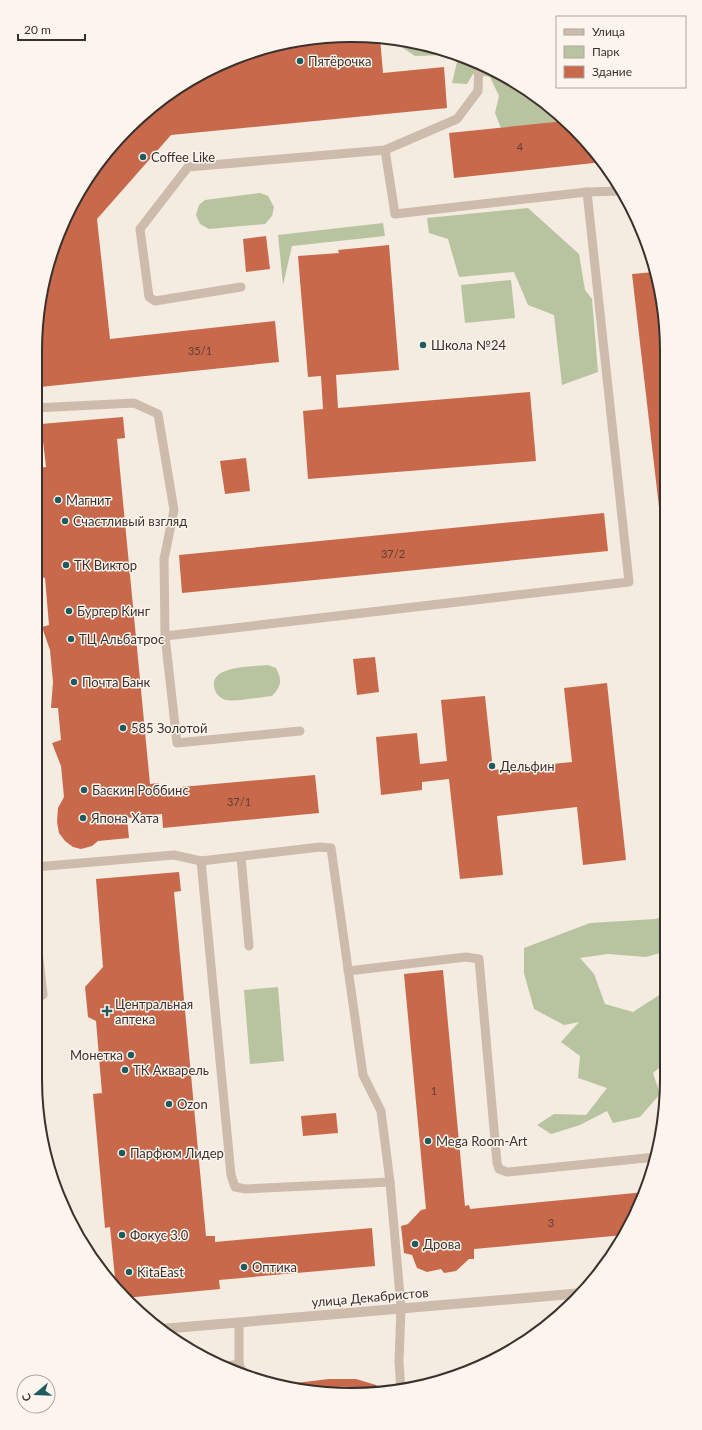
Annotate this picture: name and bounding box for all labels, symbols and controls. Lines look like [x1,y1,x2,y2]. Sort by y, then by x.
scale bar [18,16,85,42]
legend [556,16,686,88]
text: 20 m [24,22,51,37]
text: Улица [592,24,625,39]
text: Парк [592,44,620,59]
place label: Пятёрочка [308,53,372,69]
marker: Пятёрочка [295,56,305,66]
text: Здание [592,64,632,79]
house number: 4 [517,140,524,153]
place label: Coffee Like [151,149,215,165]
marker: Coffee Like [138,152,148,162]
place label: Школа №24 [431,337,507,353]
marker: Школа №24 [418,340,428,350]
house number: 35/1 [188,344,212,357]
place label: Магнит [66,492,112,508]
marker: Магнит [53,495,63,505]
place label: Счастливый взгляд [73,513,187,529]
marker: Счастливый взгляд [60,516,70,526]
house number: 37/2 [381,547,405,560]
place label: ТК Виктор [74,557,137,573]
marker: ТК Виктор [61,560,71,570]
place label: Бургер Кинг [77,603,151,619]
marker: Бургер Кинг [64,606,74,616]
place label: ТЦ Альбатрос [79,631,164,647]
marker: ТЦ Альбатрос [66,634,76,644]
place label: Почта Банк [82,674,151,690]
marker: Почта Банк [69,677,79,687]
place label: 585 Золотой [131,720,207,736]
marker: 585 Золотой [118,723,128,733]
place label: Дельфин [500,758,555,774]
marker: Дельфин [487,761,497,771]
place label: Баскин Роббинс [92,782,189,798]
marker: Баскин Роббинс [79,785,89,795]
house number: 37/1 [227,795,251,808]
place label: Япона Хата [90,810,159,826]
marker: Япона Хата [78,813,88,823]
place label: Центральная аптека [115,996,193,1027]
marker: Центральная аптека [102,1006,112,1016]
place label: Монетка [70,1047,123,1063]
marker: Монетка [126,1050,136,1060]
place label: ТК Акварель [133,1062,209,1078]
marker: ТК Акварель [120,1065,130,1075]
house number: 1 [431,1084,437,1097]
place label: Ozon [177,1096,208,1112]
marker: Ozon [164,1099,174,1109]
place label: Mega Room-Art [436,1133,528,1149]
marker: Mega Room-Art [423,1136,433,1146]
place label: Парфюм Лидер [130,1145,224,1161]
marker: Парфюм Лидер [117,1148,127,1158]
house number: 3 [548,1216,554,1229]
place label: Фокус 3.0 [130,1227,189,1243]
marker: Фокус 3.0 [117,1230,127,1240]
place label: Дрова [423,1236,461,1252]
marker: Дрова [410,1239,420,1249]
place label: Оптика [252,1259,297,1275]
marker: Оптика [239,1262,249,1272]
place label: KitaEast [137,1264,184,1280]
marker: KitaEast [124,1267,134,1277]
street label: улица Декабристов [311,1284,429,1310]
north arrow [16,1374,56,1414]
text: С [19,1391,33,1403]

